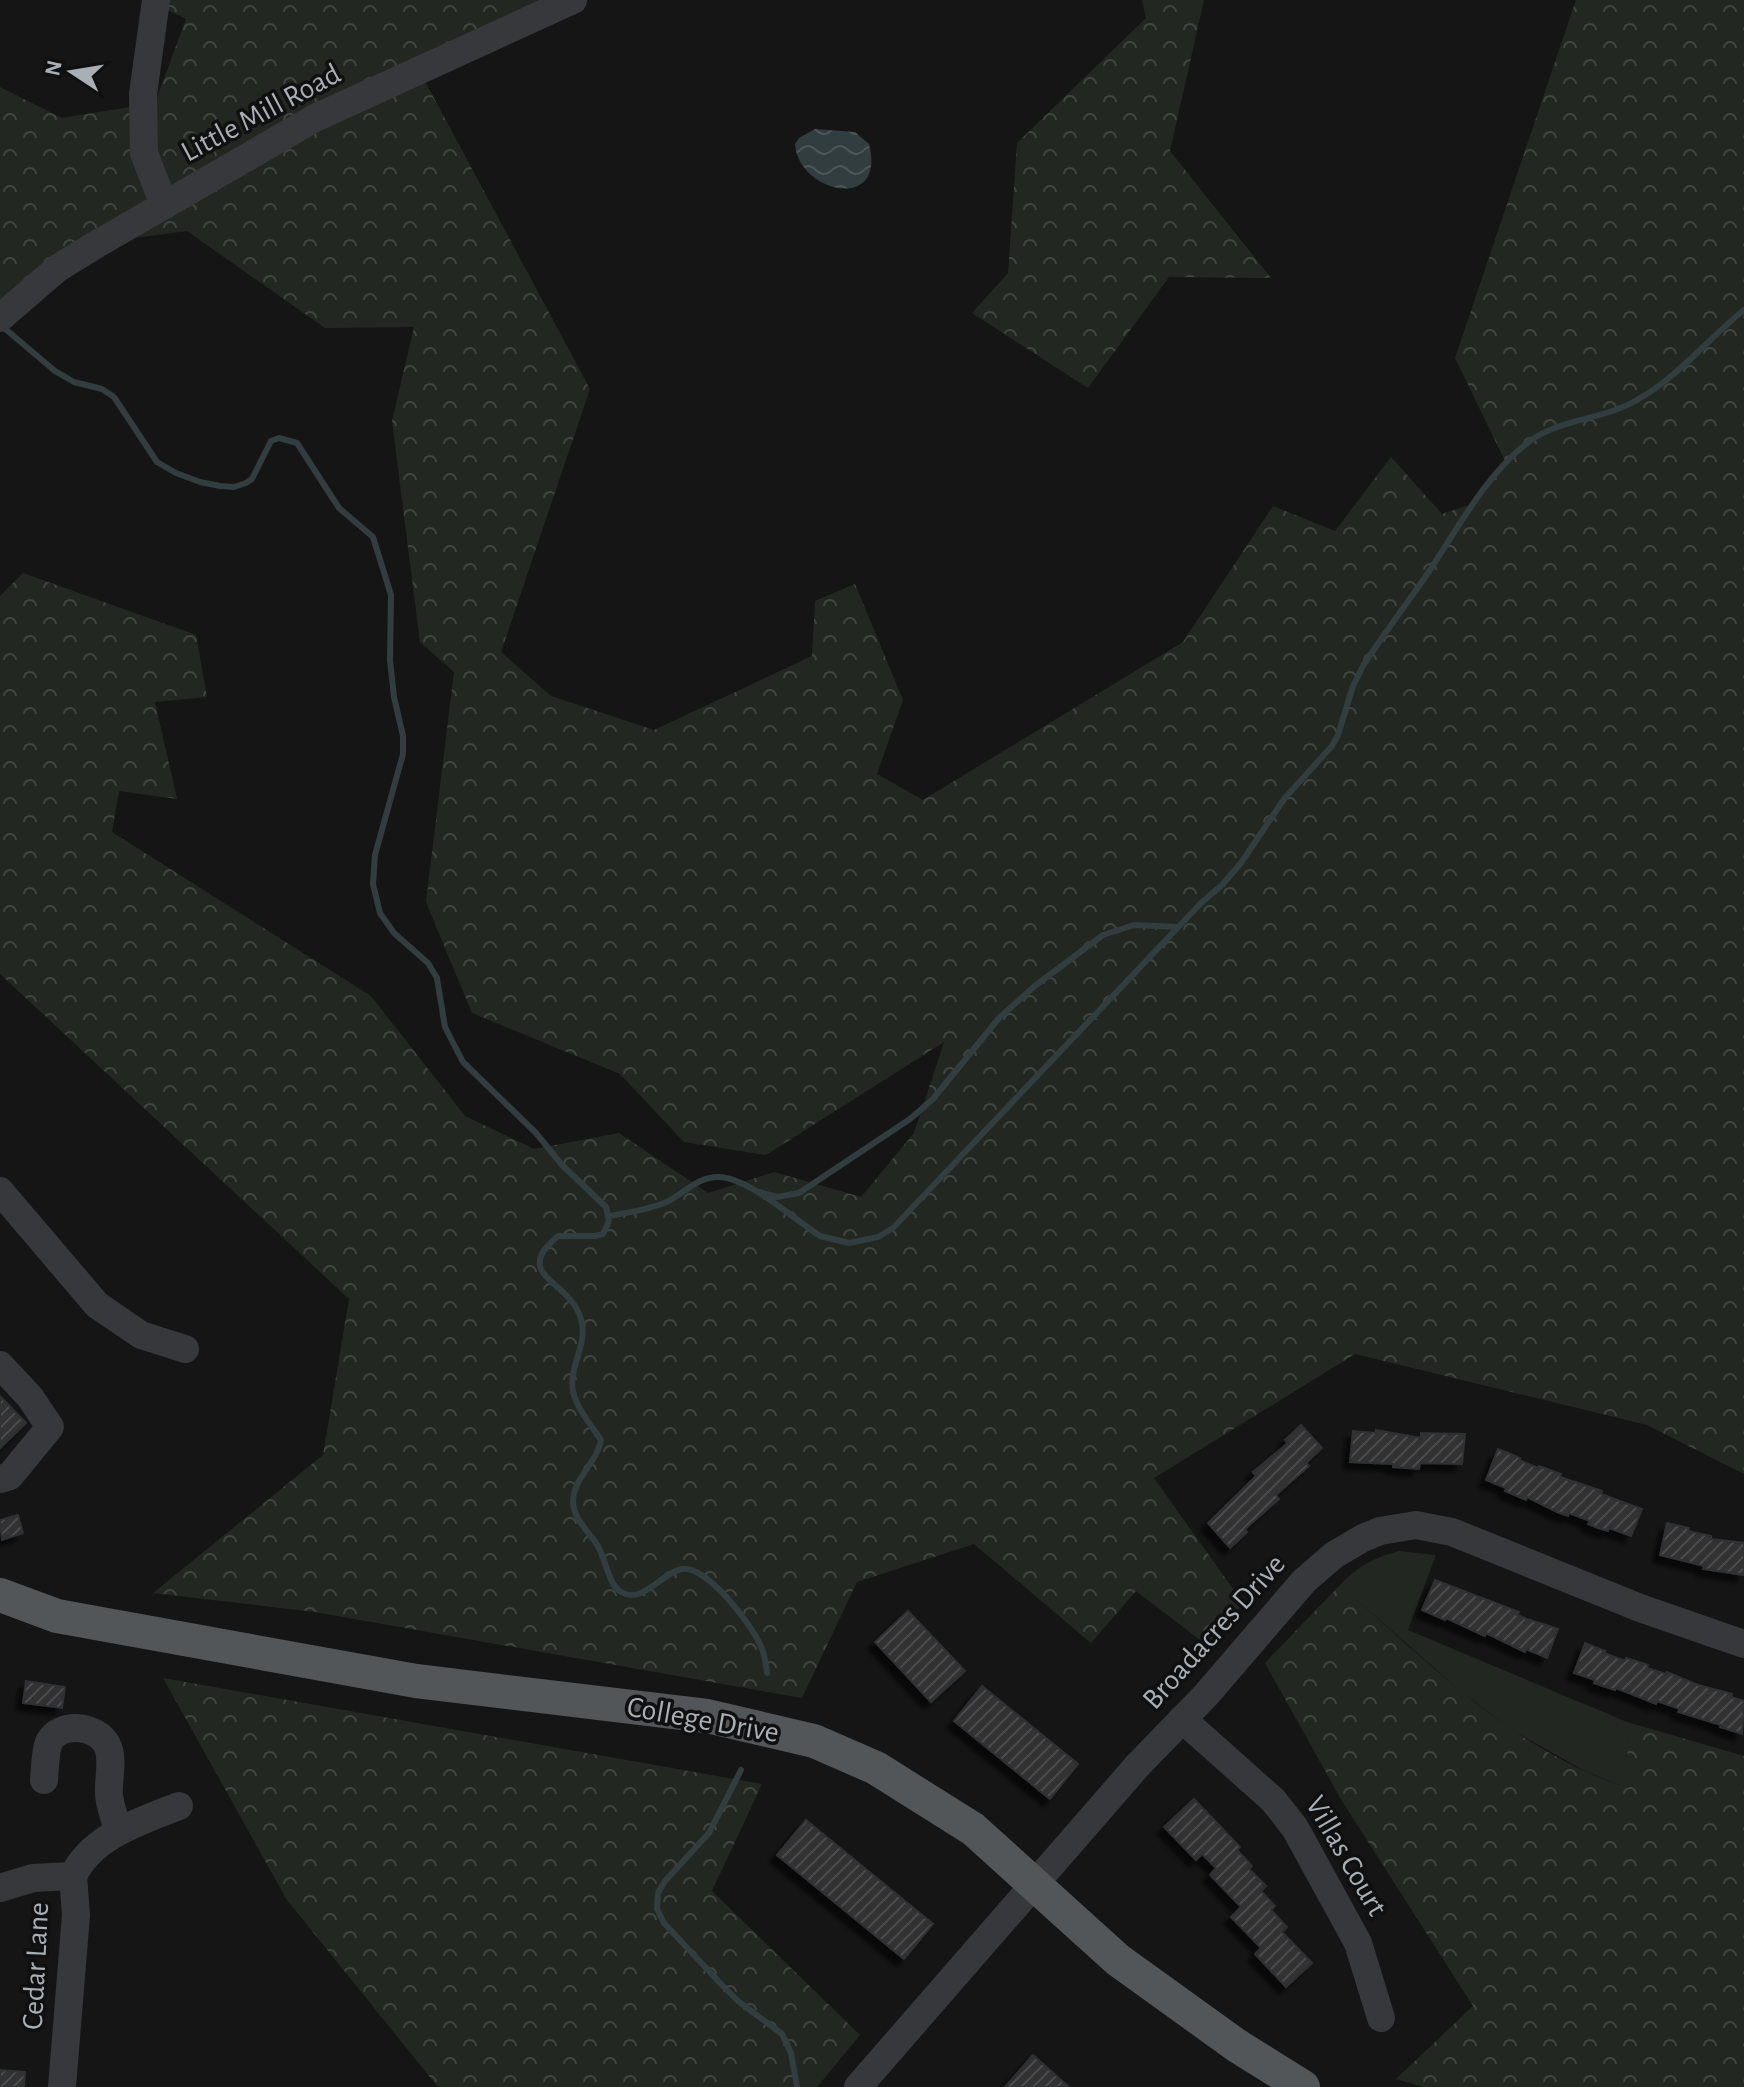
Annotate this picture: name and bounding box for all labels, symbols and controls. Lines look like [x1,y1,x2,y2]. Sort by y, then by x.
north arrow [32,32,112,112]
text: N [41,58,66,78]
street label: Little Mill Road [176,59,346,167]
street label: Broadacres Drive [1137,1549,1291,1715]
street label: College Drive [625,1692,781,1748]
street label: Villas Court [1300,1791,1392,1921]
street label: Cedar Lane [18,1901,54,2031]

